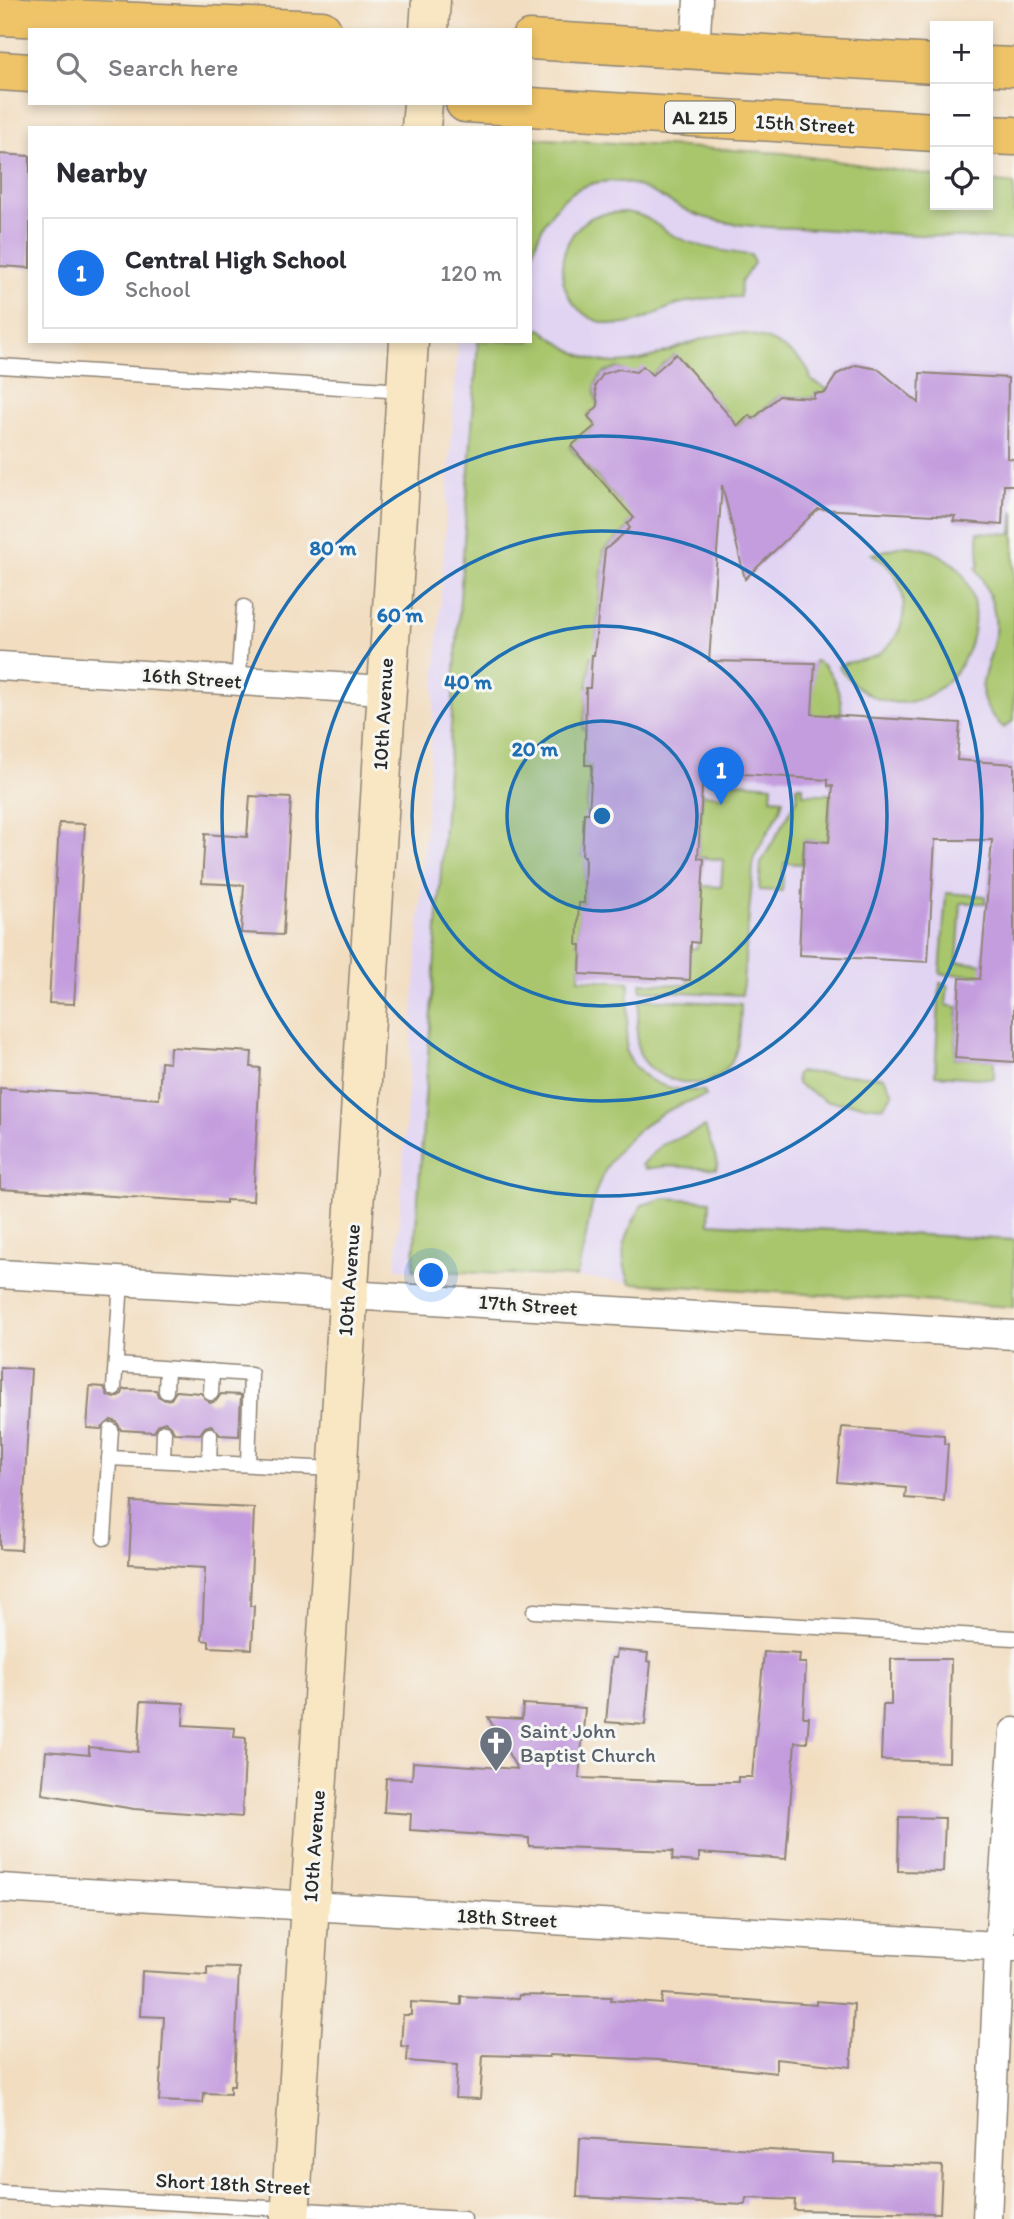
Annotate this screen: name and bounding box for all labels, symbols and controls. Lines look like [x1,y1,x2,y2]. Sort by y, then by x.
map controls [930,21,993,210]
button: + [930,21,993,84]
search box [28,28,532,105]
icon: search [52,48,90,86]
text: Search here [108,51,238,83]
button: − [930,84,993,147]
road number: AL 215 [665,102,735,132]
street label: 15th Street [754,108,856,139]
button: locate [930,147,993,210]
text: Nearby [56,153,147,190]
text: Central High School [125,243,346,275]
text: 1 [76,259,86,287]
text: 120 m [441,259,502,287]
text: School [125,275,190,303]
text: 80 m [310,535,357,560]
text: 60 m [377,602,424,627]
street label: 10th Avenue [367,657,398,771]
street label: 16th Street [141,662,243,693]
text: 40 m [444,669,492,694]
text: 20 m [512,736,559,761]
pin: 1 [698,747,744,805]
centre of rings [590,804,614,828]
street label: 10th Avenue [332,1223,365,1337]
your location [414,1258,448,1292]
street label: 17th Street [478,1289,579,1320]
place label: Saint John Baptist Church [520,1718,656,1767]
church icon: Saint John Baptist Church [477,1724,515,1773]
street label: 10th Avenue [297,1789,330,1903]
street label: 18th Street [456,1902,558,1933]
street label: Short 18th Street [155,2167,311,2200]

